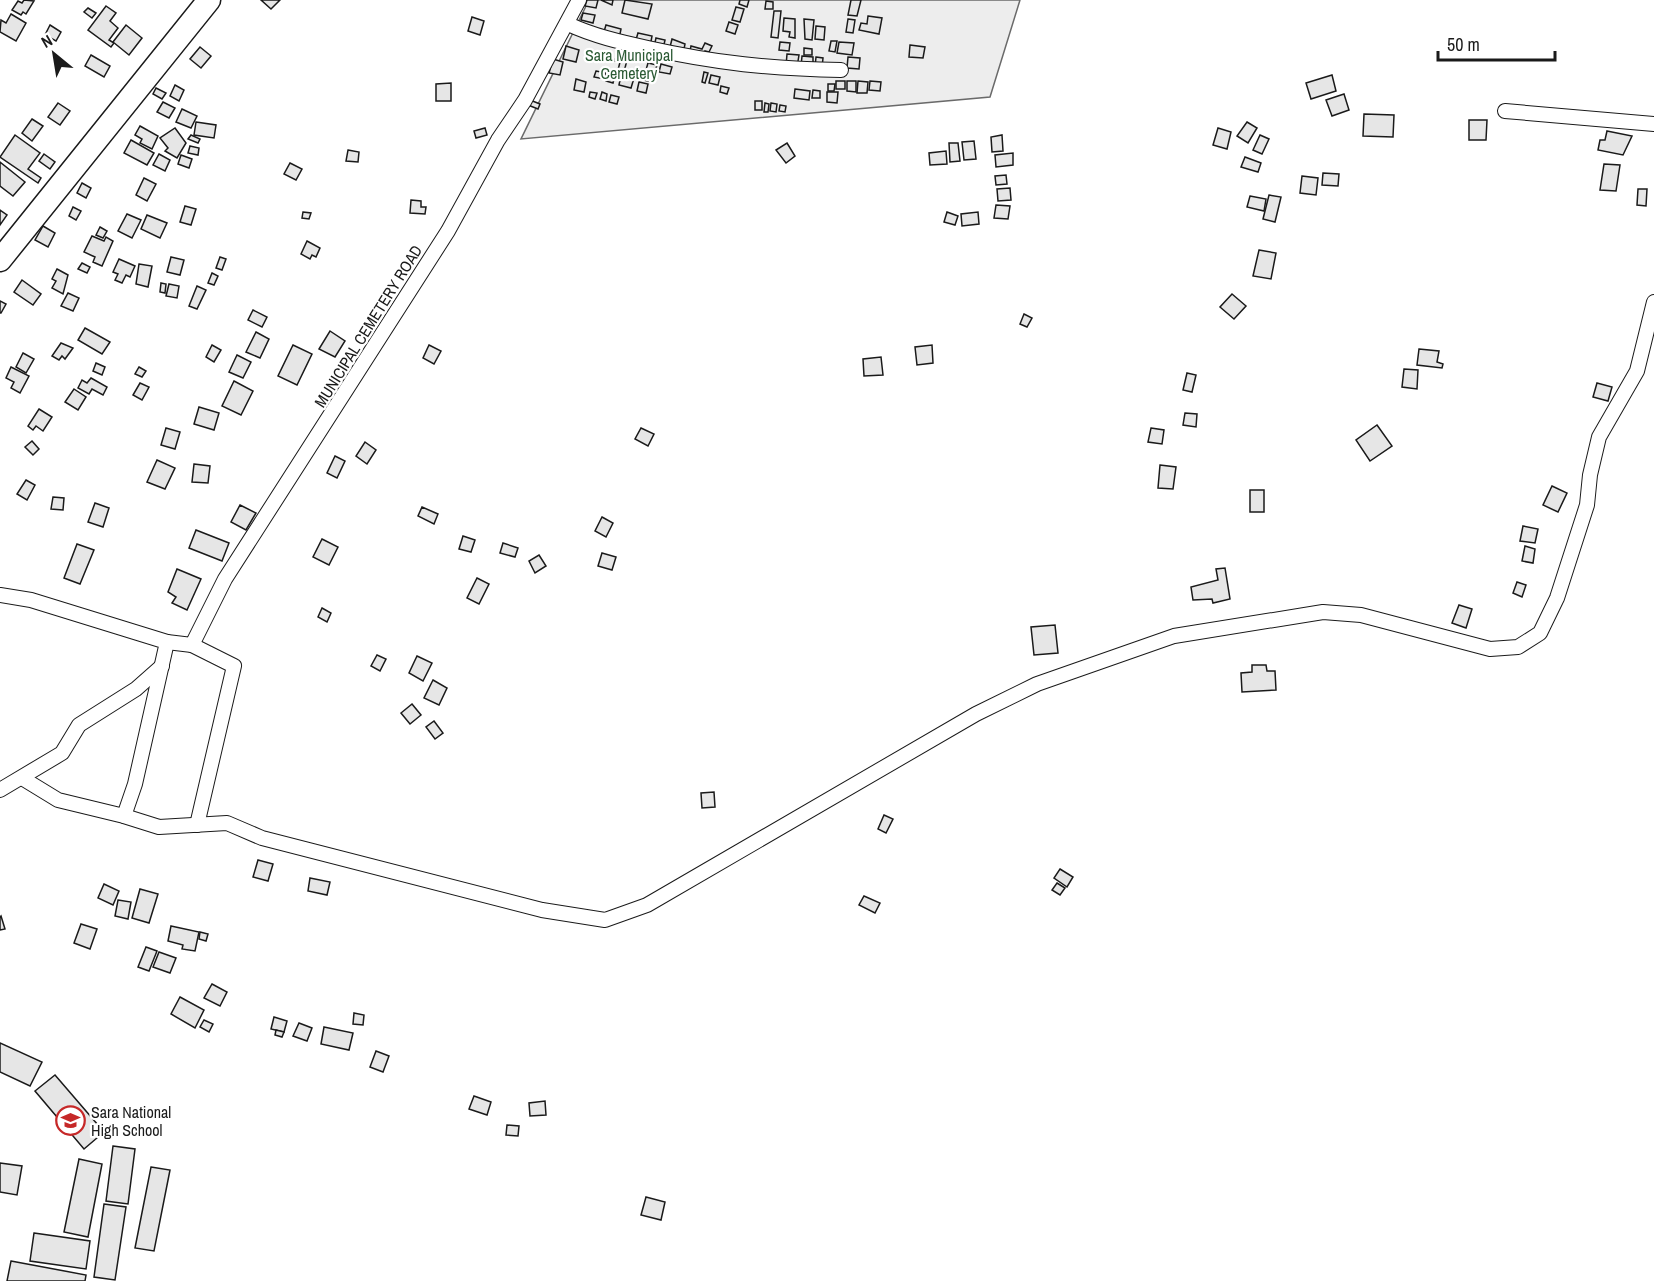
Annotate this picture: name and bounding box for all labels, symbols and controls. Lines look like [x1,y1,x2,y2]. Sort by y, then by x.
north arrow [24,24,84,84]
scale bar [1438,24,1555,62]
text: N [37,29,56,53]
text: 50 m [1447,32,1480,57]
park label: Sara Municipal Cemetery [585,44,673,84]
street label: MUNICIPAL CEMETERY ROAD [309,241,427,411]
place label: Sara National High School [91,1101,171,1141]
school or university icon: Sara National High School [54,1105,86,1137]

